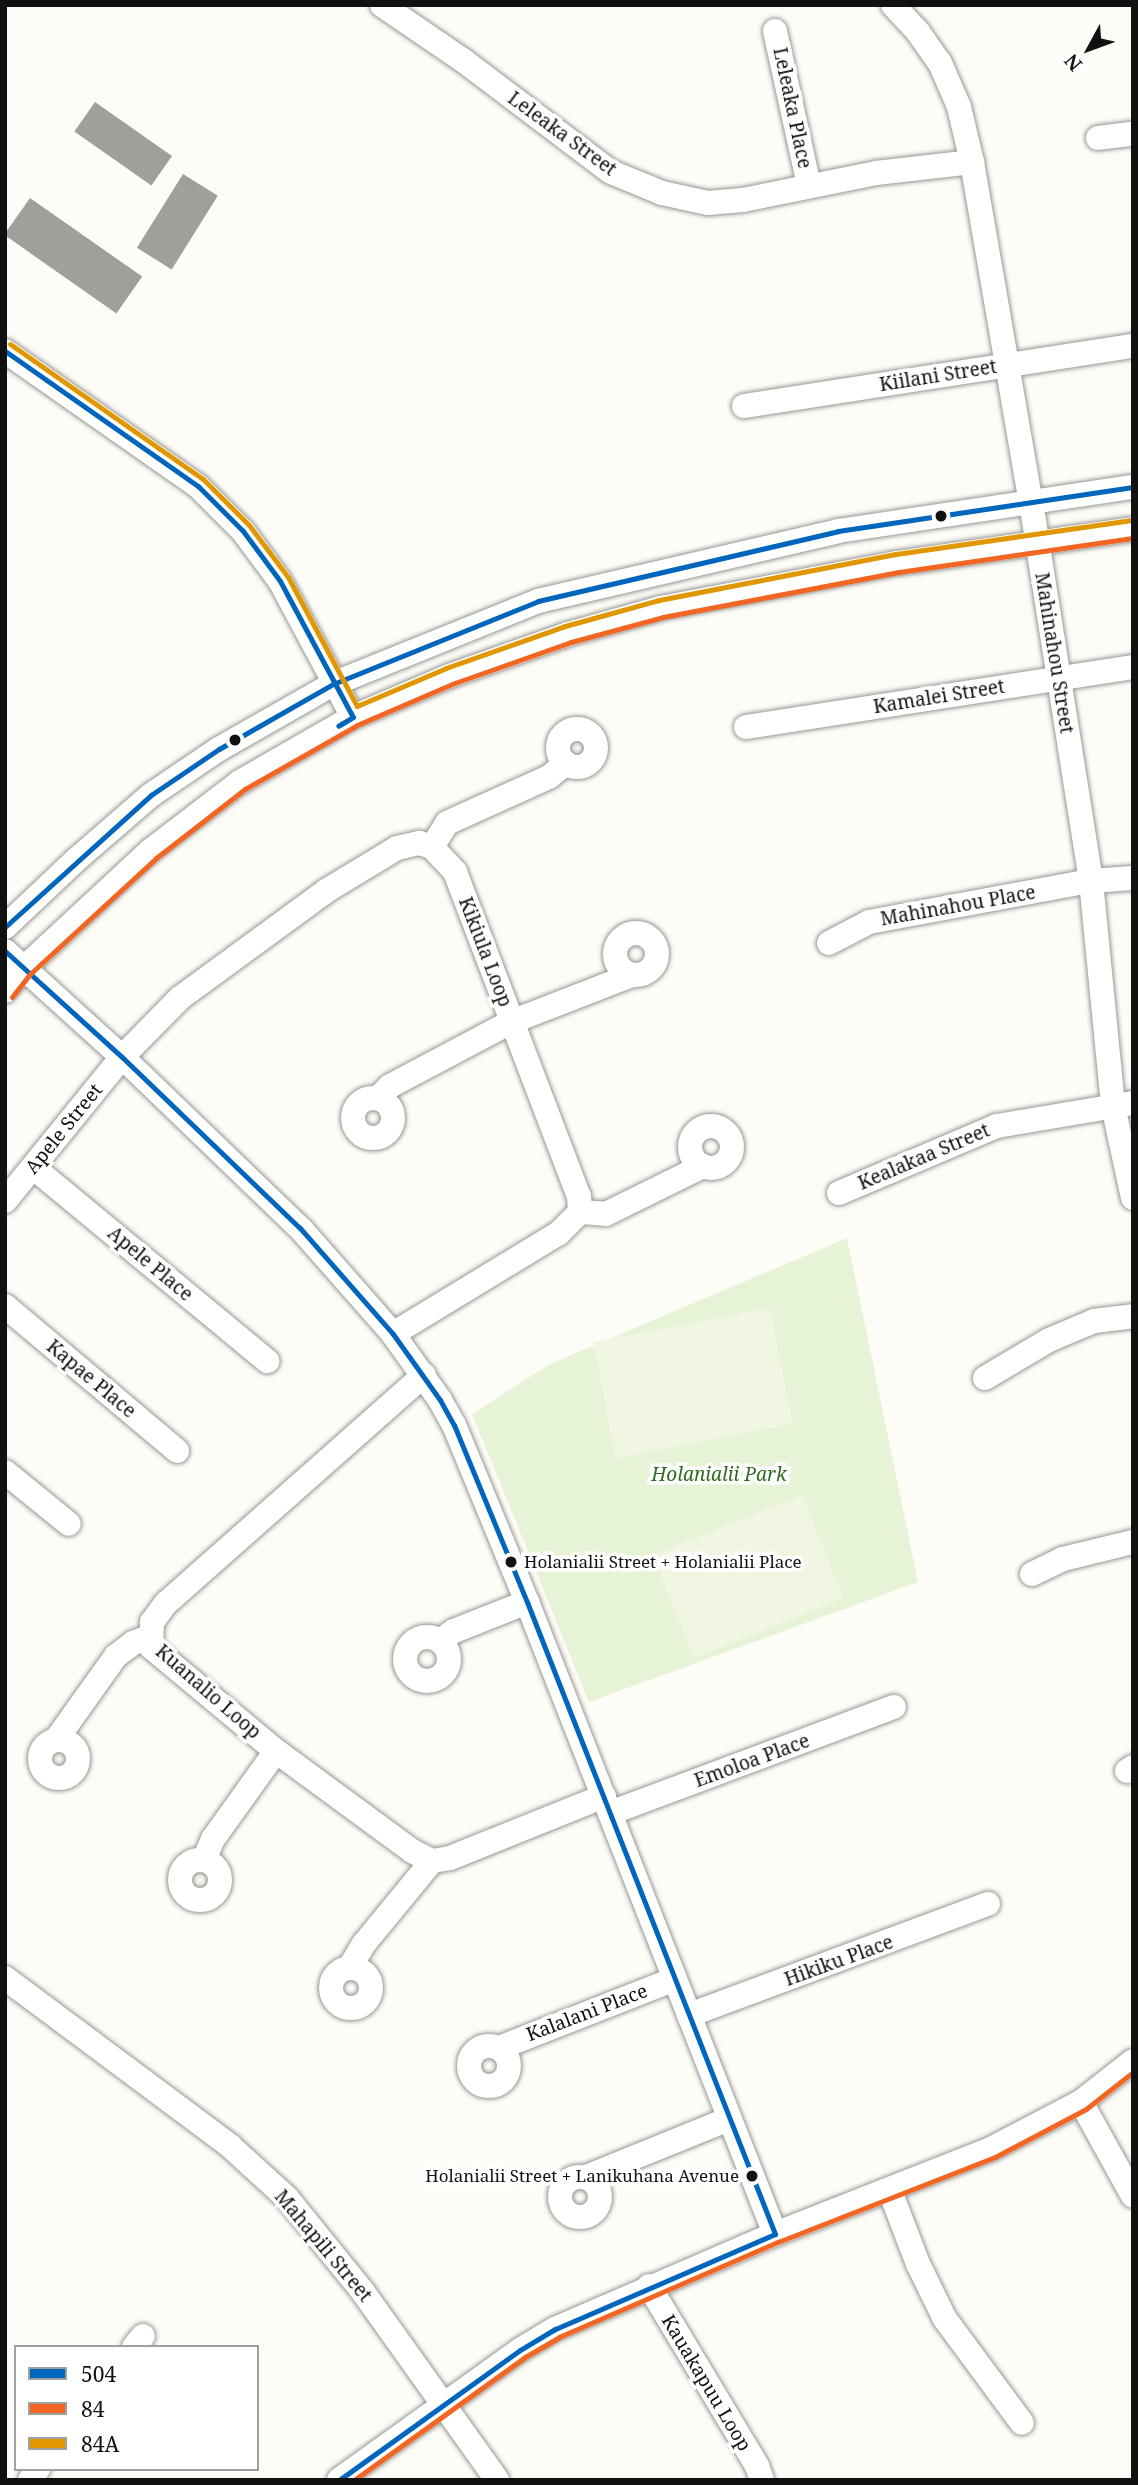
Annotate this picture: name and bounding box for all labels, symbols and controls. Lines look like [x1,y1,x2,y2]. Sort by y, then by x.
north arrow [1054,14,1124,84]
street label: Leleaka Place [768,45,816,171]
text: N [1058,49,1088,77]
street label: Leleaka Street [503,87,621,181]
street label: Kiilani Street [878,355,998,397]
unlabelled marker [934,509,948,523]
street label: Mahinahou Street [1030,571,1078,735]
street label: Kamalei Street [872,675,1006,719]
unlabelled marker [228,733,242,747]
street label: Mahinahou Place [879,881,1037,931]
street label: Kikiula Loop [454,894,516,1010]
street label: Apele Street [21,1079,107,1179]
street label: Kealakaa Street [855,1119,993,1195]
street label: Apele Place [103,1222,197,1306]
street label: Kapae Place [42,1335,140,1423]
park label: Holanialii Park [651,1464,787,1486]
place label: Holanialii Street + Holanialii Place [524,1552,802,1572]
marker: Holanialii Street + Holanialii Place [504,1555,518,1569]
street label: Kuanalio Loop [151,1640,265,1744]
street label: Emoloa Place [691,1730,813,1792]
street label: Hikiku Place [782,1931,896,1991]
street label: Kalalani Place [523,1979,651,2047]
place label: Holanialii Street + Lanikuhana Avenue [425,2166,739,2186]
marker: Holanialii Street + Lanikuhana Avenue [745,2169,759,2183]
street label: Mahapili Street [270,2185,376,2307]
street label: Kauakapuu Loop [656,2311,756,2455]
legend [14,2345,259,2471]
text: 504 [81,2360,116,2388]
text: 84 [81,2395,104,2423]
text: 84A [81,2430,119,2458]

